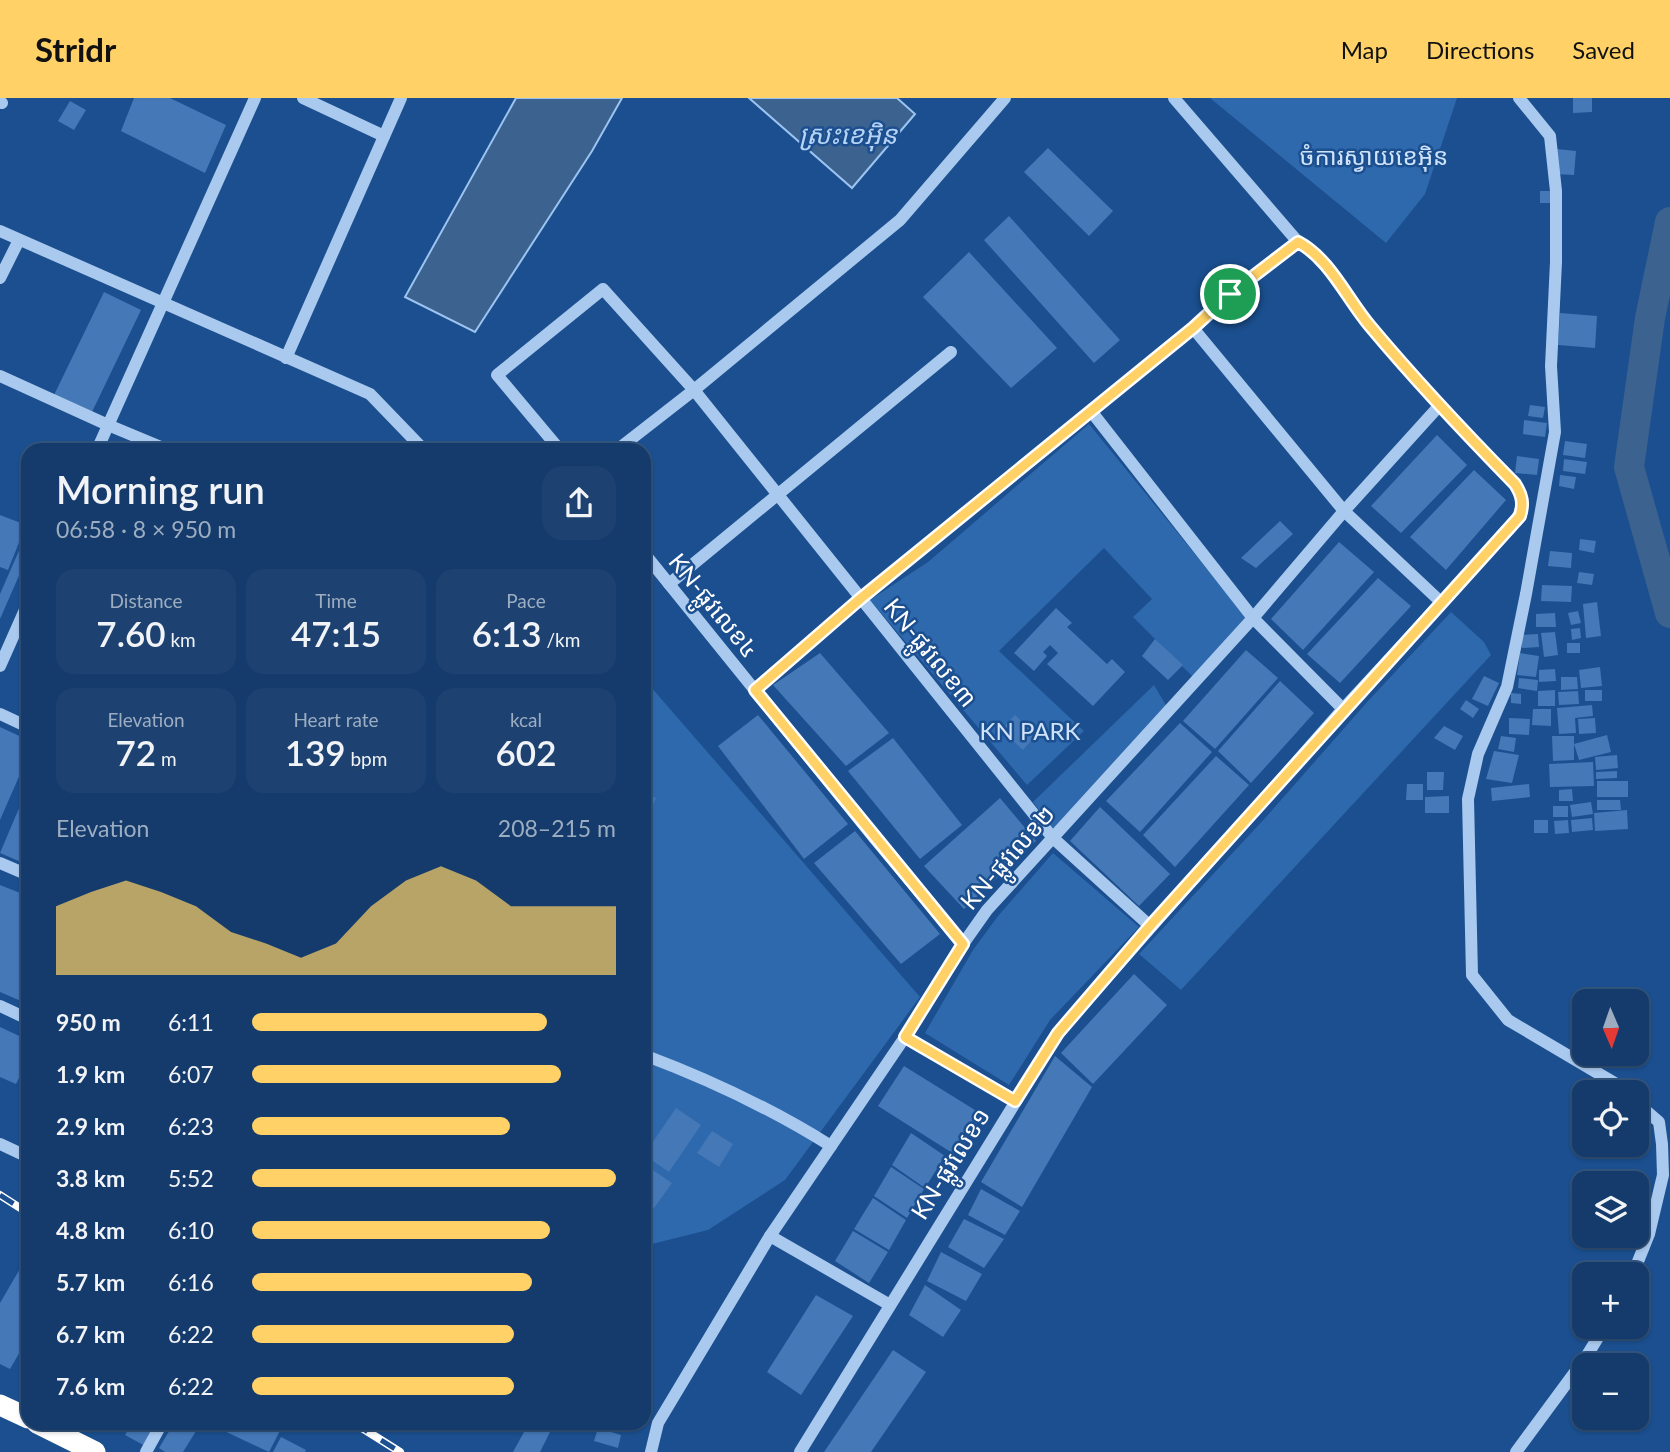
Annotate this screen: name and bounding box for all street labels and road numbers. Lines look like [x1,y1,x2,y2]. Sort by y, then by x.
street label: KN-ផ្លូវលេខ៤ [656,547,765,669]
street label: KN-ផ្លូវលេខ៣ [872,592,984,718]
street label: KN-ផ្លូវលេខ២ [954,799,1067,921]
street label: KN-ផ្លូវលេខ១ [904,1102,1003,1229]

